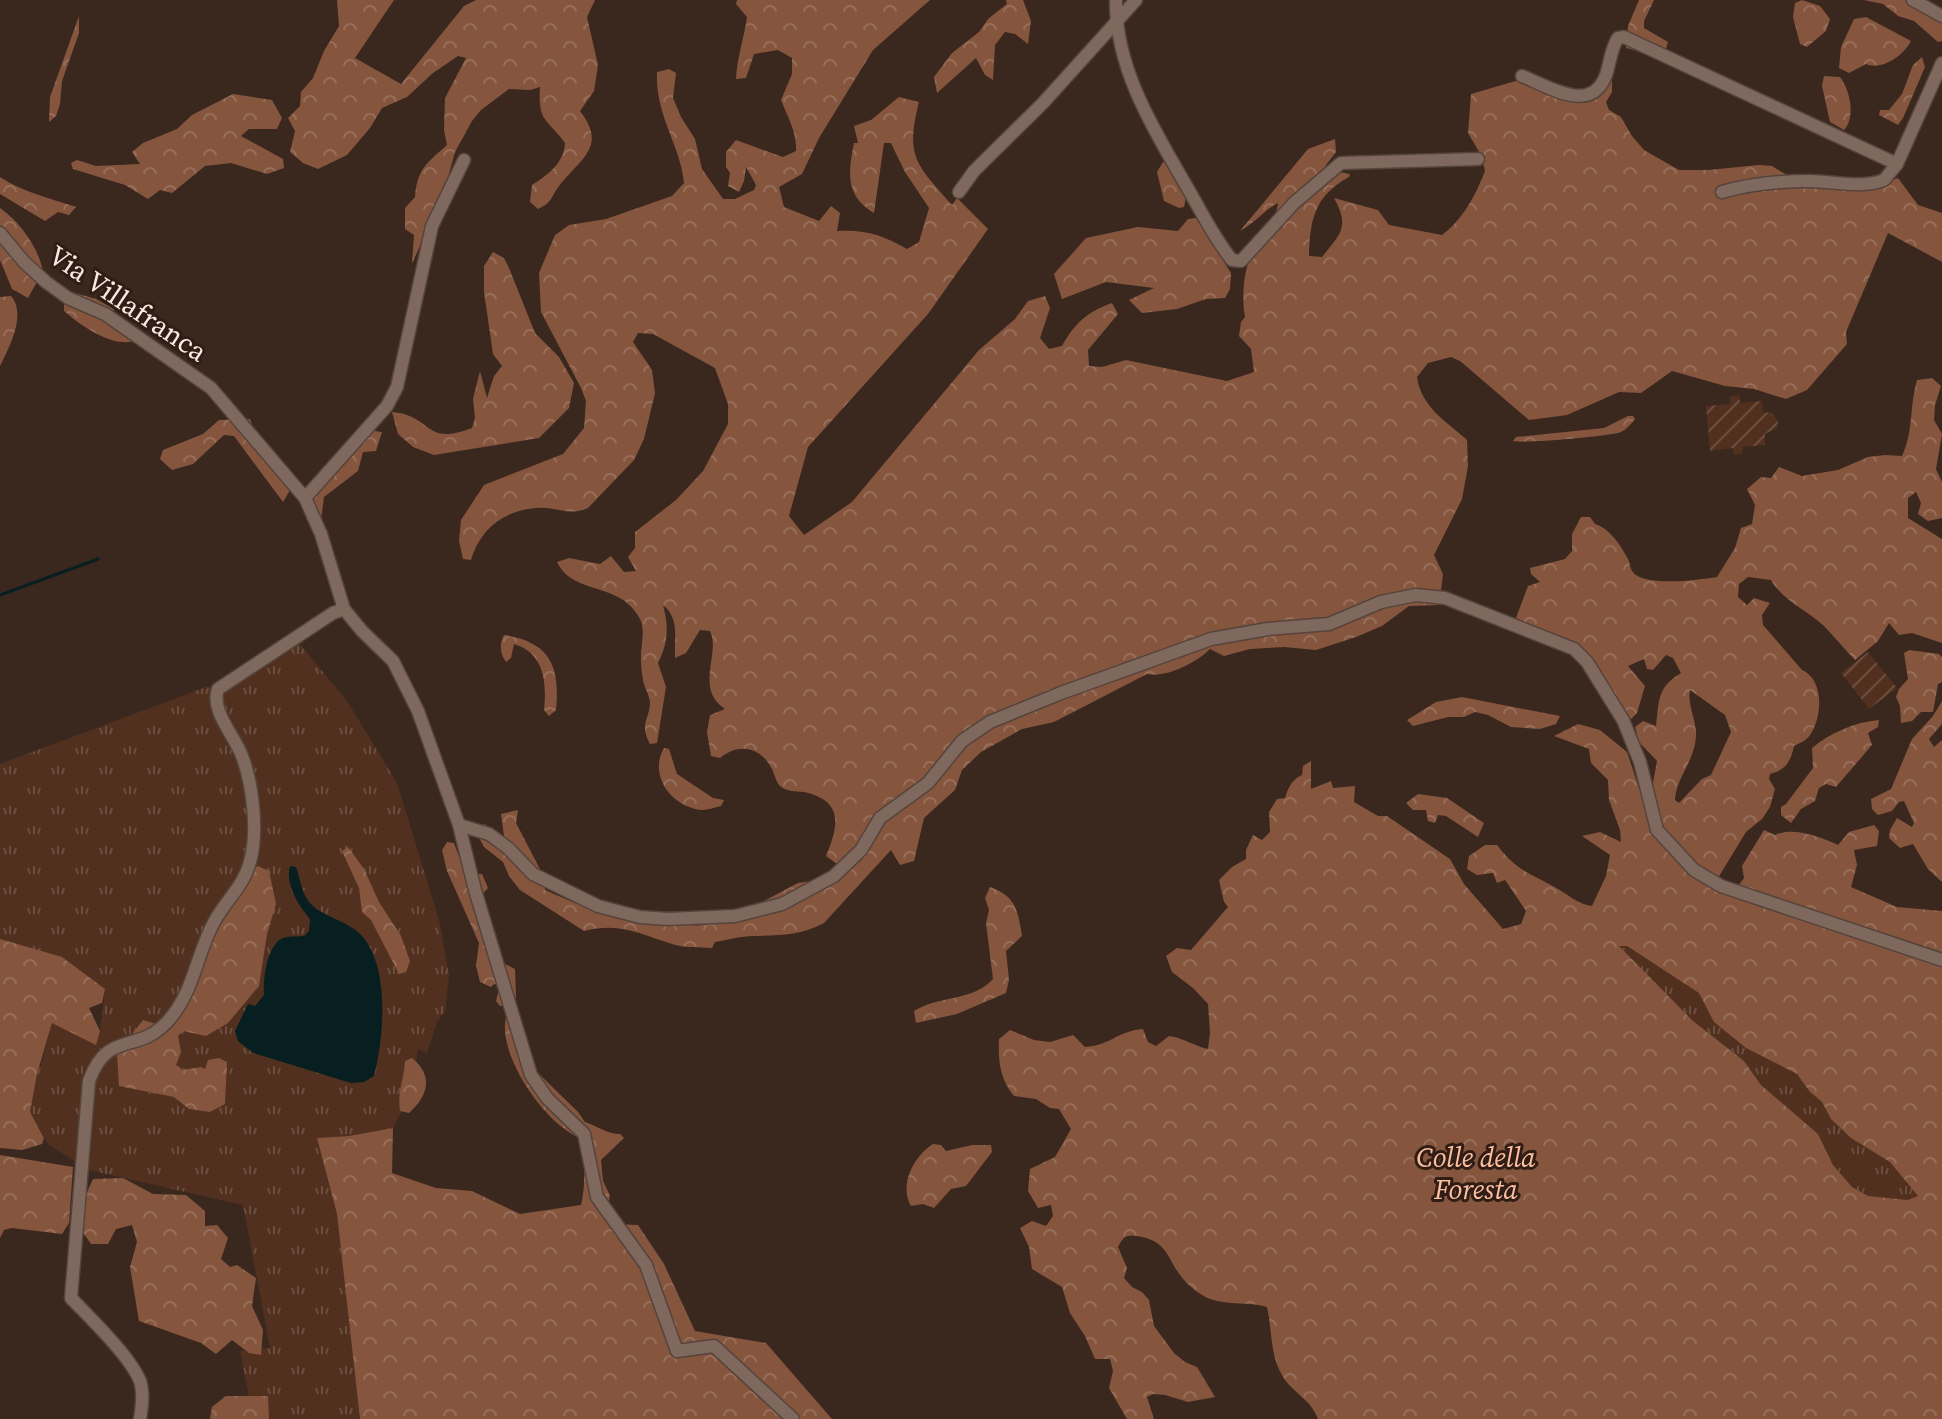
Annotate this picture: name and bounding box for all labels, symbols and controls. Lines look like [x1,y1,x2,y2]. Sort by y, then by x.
street label: Via Villafranca [41,236,215,371]
park label: Colle della Foresta [1416,1138,1536,1208]

